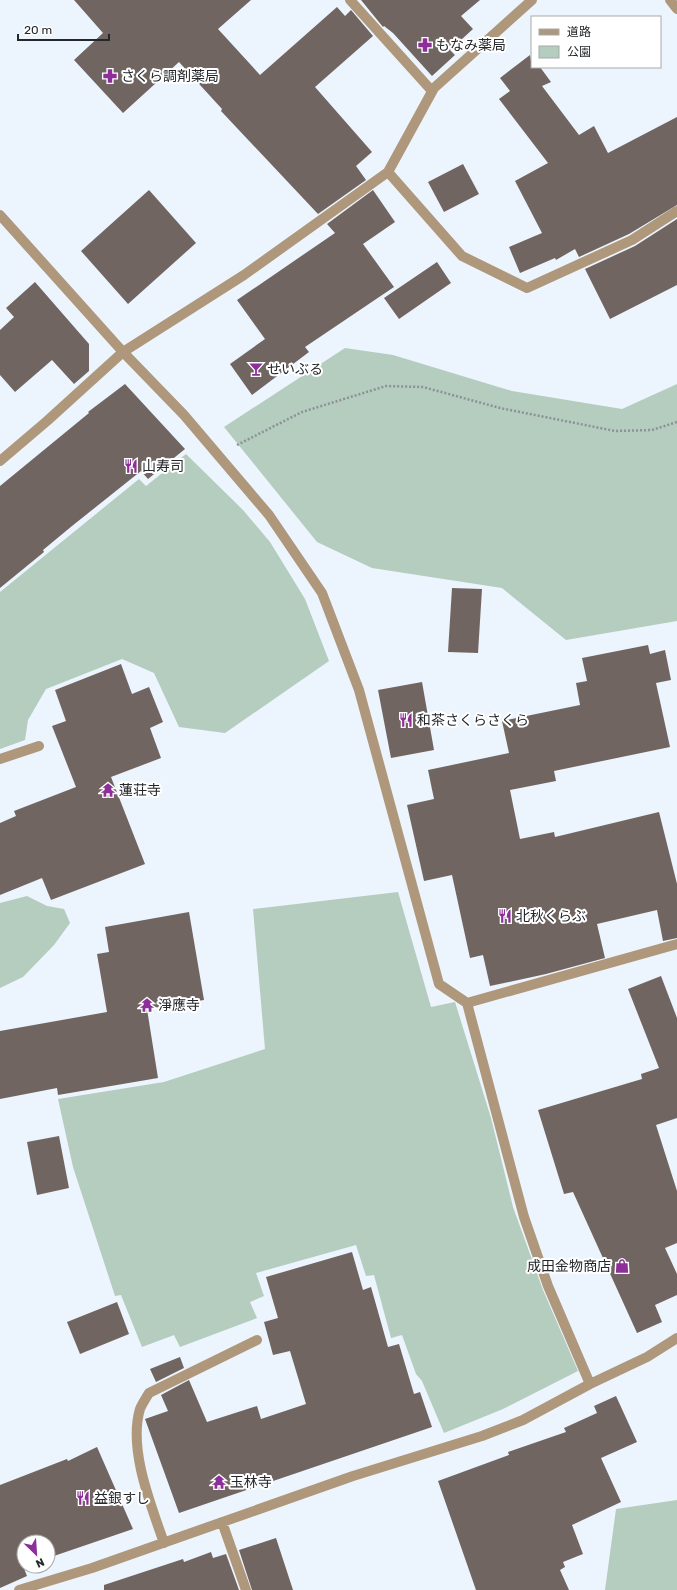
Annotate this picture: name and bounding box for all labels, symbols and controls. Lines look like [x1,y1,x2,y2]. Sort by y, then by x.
scale bar [18,16,109,42]
legend [531,16,661,68]
text: 20 m [24,23,52,37]
text: 道路 [567,25,591,39]
pharmacy icon: もなみ薬局 [417,37,433,53]
place label: もなみ薬局 [436,37,506,54]
text: 公園 [567,45,591,59]
pharmacy icon: さくら調剤薬局 [102,68,118,84]
place label: さくら調剤薬局 [121,68,219,85]
bar icon: せいぶる [248,361,264,377]
place label: せいぶる [267,361,323,378]
restaurant icon: 山寿司 [123,458,139,474]
place label: 山寿司 [142,458,184,475]
restaurant icon: 和茶さくらさくら [398,712,414,728]
place label: 和茶さくらさくら [417,712,529,729]
temple icon: 蓮荘寺 [100,782,116,798]
place label: 蓮荘寺 [119,782,161,799]
restaurant icon: 北秋くらぶ [497,908,513,924]
place label: 北秋くらぶ [516,908,586,925]
temple icon: 淨應寺 [139,997,155,1013]
place label: 淨應寺 [158,997,200,1014]
place label: 成田金物商店 [527,1258,611,1275]
shop icon: 成田金物商店 [614,1258,630,1274]
temple icon: 玉林寺 [211,1474,227,1490]
place label: 玉林寺 [230,1474,272,1491]
restaurant icon: 益銀すし [75,1490,91,1506]
place label: 益銀すし [94,1490,150,1507]
north arrow [16,1534,56,1574]
text: N [34,1555,46,1570]

